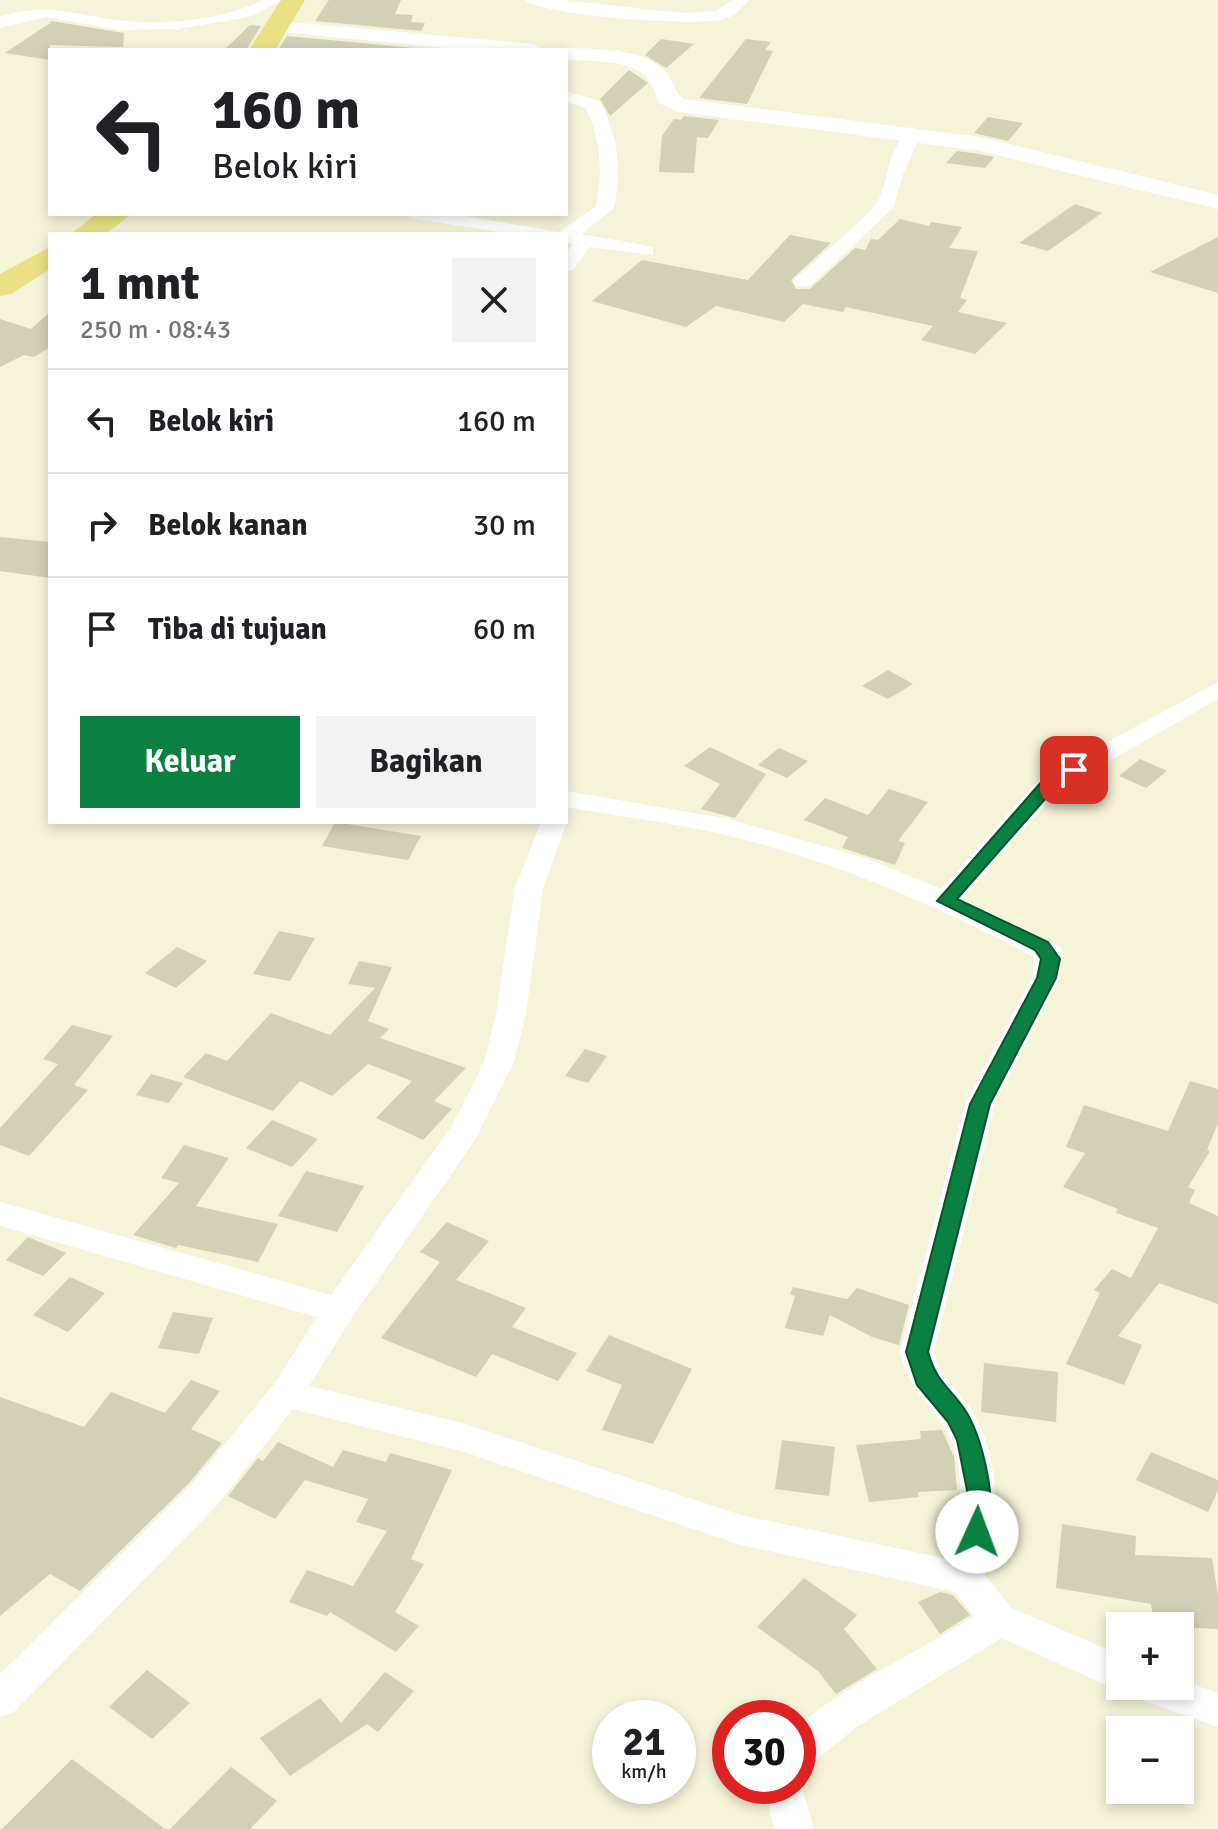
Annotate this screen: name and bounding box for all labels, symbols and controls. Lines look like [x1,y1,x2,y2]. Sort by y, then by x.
text: 160 m [212,75,360,144]
icon: left [80,80,184,184]
text: Belok kiri [212,144,358,189]
text: 1 mnt [80,254,200,313]
button: close [452,258,536,342]
text: 250 m · 08:43 [80,314,231,346]
icon: left [80,399,124,443]
text: Belok kiri [148,403,274,440]
text: 160 m [457,403,536,440]
icon: right [80,503,124,547]
text: Belok kanan [148,507,308,544]
text: 30 m [473,507,536,544]
icon: arrive [80,607,124,651]
text: Tiba di tujuan [148,611,327,648]
text: 60 m [473,611,536,648]
button: Keluar [80,716,300,808]
button: Bagikan [316,716,536,808]
pin [1040,736,1108,804]
icon: arrive [1052,748,1096,792]
position arrow [935,1490,1019,1574]
map controls [1106,1612,1194,1804]
button: + [1106,1612,1194,1700]
speed limit sign: 30 [712,1700,816,1804]
button: − [1106,1716,1194,1804]
text: 21 [622,1717,666,1767]
text: km/h [621,1759,667,1784]

